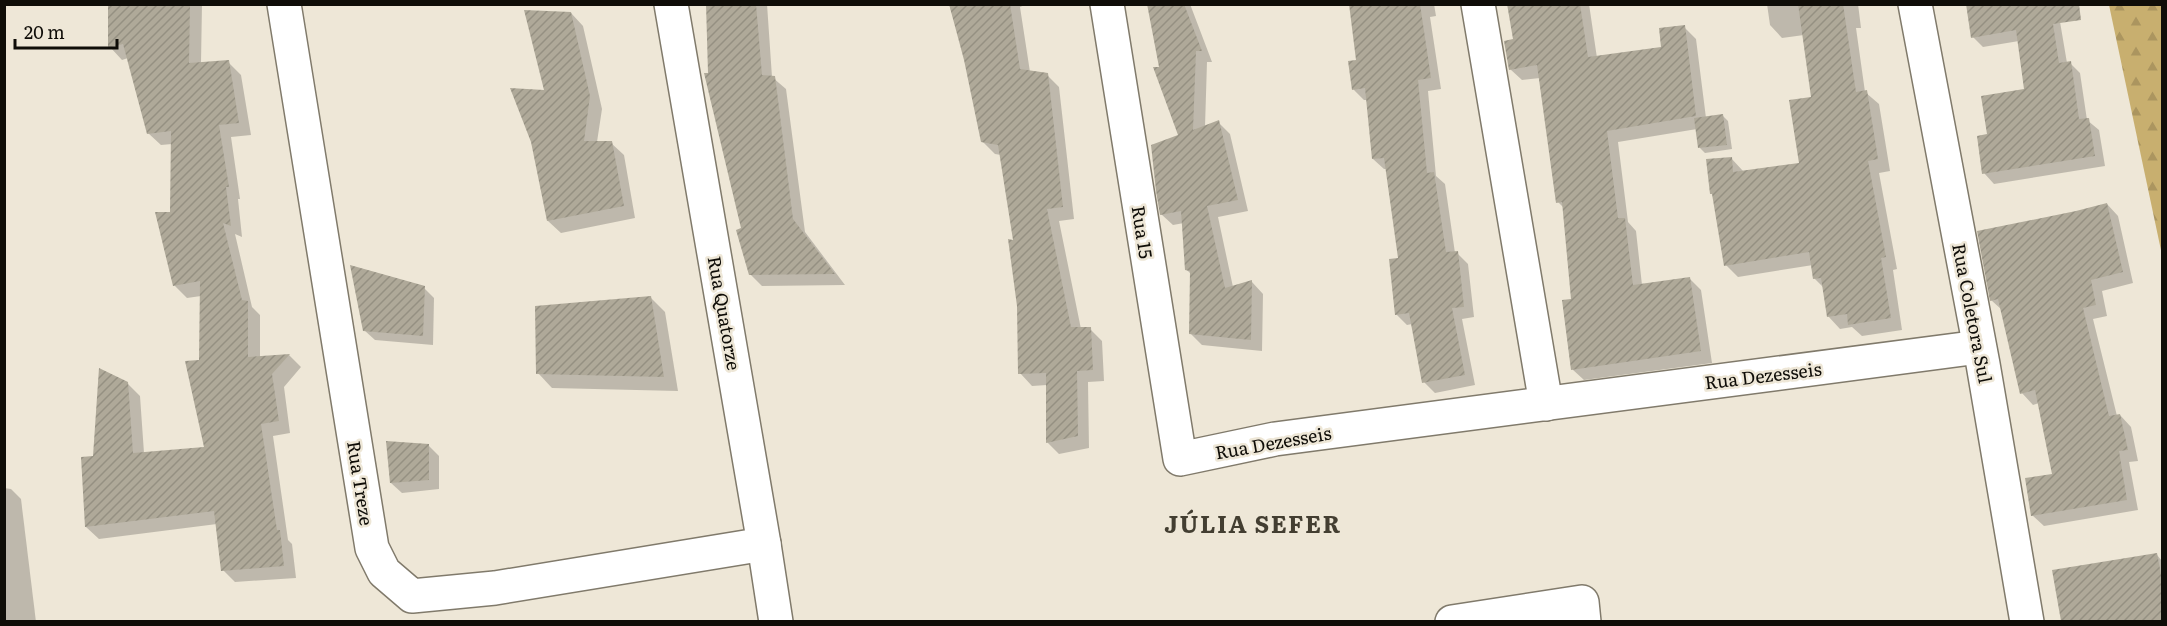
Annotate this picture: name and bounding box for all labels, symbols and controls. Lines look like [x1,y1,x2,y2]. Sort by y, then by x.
scale bar [15,12,117,50]
text: 20 m [24,18,65,45]
street label: Rua 15 [1125,203,1161,261]
street label: Rua Coletora Sul [1946,241,2000,385]
street label: Rua Quatorze [702,254,748,372]
street label: Rua Dezesseis [1703,354,1823,396]
street label: Rua Dezesseis [1213,418,1333,466]
street label: Rua Treze [341,439,381,527]
district label: JÚLIA SEFER [1164,505,1342,540]

